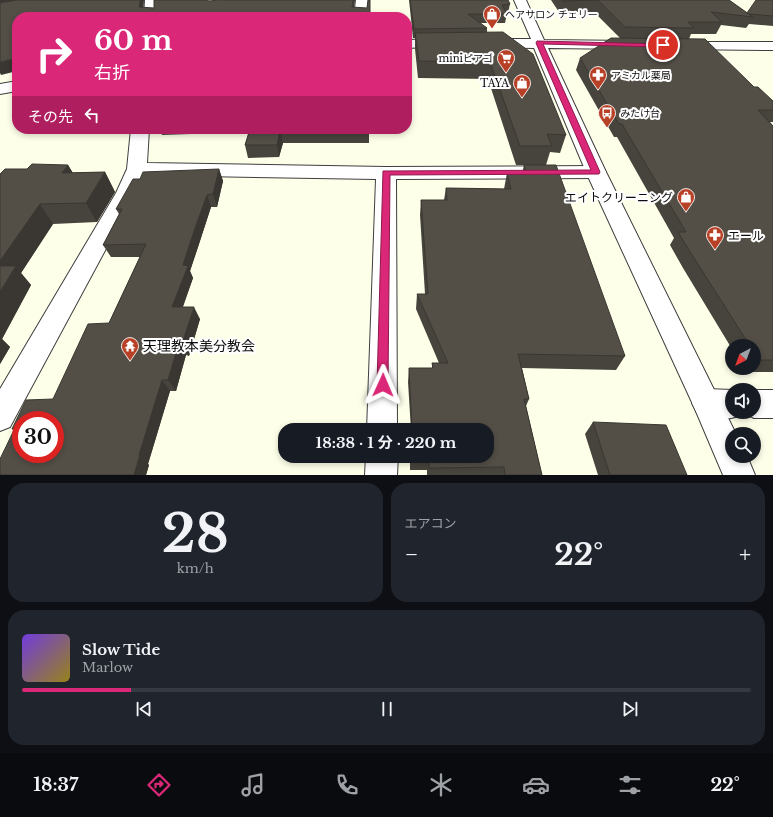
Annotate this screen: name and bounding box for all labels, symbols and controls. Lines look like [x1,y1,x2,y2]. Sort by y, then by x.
shop icon: ヘアサロン チェリー [482,4,502,29]
place label: ヘアサロン チェリー [505,8,598,21]
text: 60 m [94,23,172,58]
icon: right [28,28,80,80]
pin [646,28,680,62]
icon: arrive [652,34,674,56]
supermarket icon: miniピアゴ [496,48,516,73]
place label: miniピアゴ [439,52,493,65]
text: 右折 [94,62,130,84]
pharmacy icon: アミカル薬局 [588,65,608,90]
place label: アミカル薬局 [611,69,671,82]
shop icon: TAYA [512,73,532,98]
place label: TAYA [480,77,509,90]
bus stop icon: みたけ台 [597,103,617,128]
icon: left [81,104,103,126]
text: その先 [28,107,73,126]
place label: みたけ台 [620,107,660,120]
shop icon: エイトクリーニング [676,187,696,212]
place label: エイトクリーニング [565,190,673,205]
pharmacy icon: エール [705,225,725,250]
place label: エール [728,228,764,243]
temple icon: 天理教本美分教会 [120,336,140,361]
place label: 天理教本美分教会 [143,337,255,355]
north arrow [725,339,761,375]
map controls [725,339,761,463]
position arrow [362,364,404,406]
button: sound [725,383,761,419]
speed limit sign: 30 [12,411,64,463]
button: search [725,427,761,463]
text: 18:38 · 1 分 · 220 m [316,433,456,452]
text: 28 [162,502,229,566]
text: エアコン [405,515,457,532]
text: 22° [554,536,603,573]
text: − [405,541,418,568]
text: + [739,541,751,568]
text: km/h [177,560,214,577]
text: Slow Tide [82,640,160,659]
text: Marlow [82,659,133,676]
icon: previous [133,698,155,720]
icon: pause [376,698,398,720]
icon: next [619,698,641,720]
icon: directions [145,771,173,799]
icon: music [239,771,267,799]
icon: phone [333,771,361,799]
icon: climate [427,771,455,799]
icon: car [522,771,550,799]
icon: filters [616,771,644,799]
text: 18:37 [33,774,78,796]
text: 22° [710,774,740,796]

